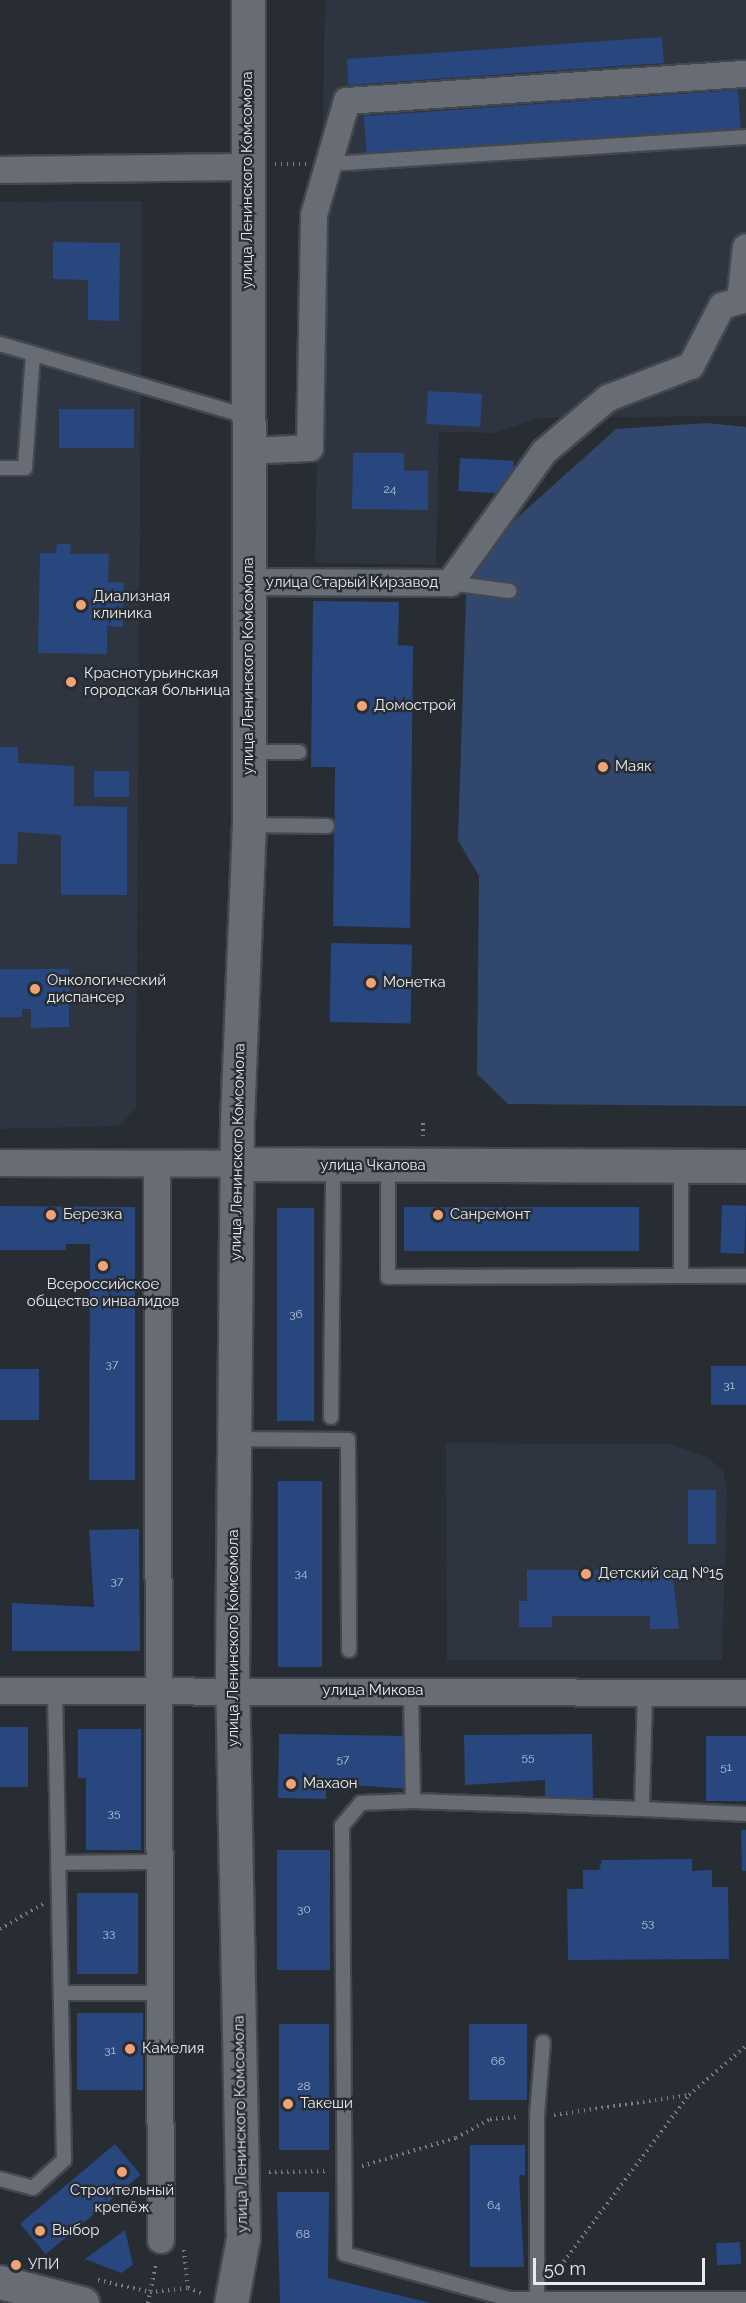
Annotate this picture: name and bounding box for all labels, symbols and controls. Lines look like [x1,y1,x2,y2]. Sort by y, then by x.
street label: улица Ленинского Комсомола [239,71,257,289]
house number: 24 [384,483,396,497]
street label: улица Ленинского Комсомола [240,557,258,775]
street label: улица Старый Кирзавод [266,574,438,592]
place label: Диализная клиника [93,587,170,622]
marker: Диализная клиника [74,598,88,612]
place label: Краснотурьинская городская больница [84,664,230,699]
marker: Краснотурьинская городская больница [62,673,80,691]
place label: Домострой [374,697,456,715]
marker: Домострой [355,699,369,713]
place label: Маяк [615,758,652,776]
marker: Маяк [596,760,610,774]
place label: Онкологический диспансер [47,971,166,1006]
place label: Монетка [383,974,446,992]
marker: Монетка [364,976,378,990]
marker: Онкологический диспансер [28,982,42,996]
street label: улица Ленинского Комсомола [227,1043,249,1261]
street label: улица Чкалова [320,1157,426,1175]
place label: Березка [63,1206,122,1224]
place label: Санремонт [450,1206,531,1224]
marker: Березка [44,1208,58,1222]
marker: Санремонт [431,1208,445,1222]
marker: Всероссийское общество инвалидов [96,1259,110,1273]
place label: Всероссийское общество инвалидов [27,1275,179,1310]
house number: 36 [289,1308,303,1322]
house number: 37 [106,1358,118,1372]
house number: 31 [723,1379,735,1393]
street label: улица Ленинского Комсомола [225,1529,243,1747]
place label: Детский сад №15 [598,1565,724,1583]
house number: 34 [295,1567,307,1581]
marker: Детский сад №15 [579,1567,593,1581]
house number: 37 [111,1575,123,1589]
street label: улица Микова [323,1682,423,1700]
house number: 55 [521,1751,535,1765]
house number: 57 [337,1753,349,1767]
house number: 51 [720,1761,732,1775]
place label: Махаон [303,1775,358,1793]
marker: Махаон [284,1777,298,1791]
house number: 35 [108,1807,120,1821]
house number: 30 [297,1903,311,1917]
house number: 53 [642,1917,654,1931]
house number: 33 [103,1927,115,1941]
street label: улица Ленинского Комсомола [230,2015,252,2233]
place label: Камелия [142,2040,204,2058]
marker: Камелия [123,2042,137,2056]
house number: 31 [104,2044,116,2058]
house number: 66 [491,2055,505,2069]
house number: 28 [297,2080,311,2094]
place label: Такеши [300,2095,353,2113]
marker: Такеши [281,2097,295,2111]
marker: Строительный крепёж [115,2165,129,2179]
place label: Строительный крепёж [70,2181,174,2216]
house number: 64 [487,2199,501,2213]
place label: Выбор [52,2222,99,2240]
marker: Выбор [33,2224,47,2238]
house number: 68 [296,2228,310,2242]
scale bar [536,2246,708,2284]
place label: УПИ [28,2256,59,2274]
marker: УПИ [9,2258,23,2272]
text: 50 m [544,2258,586,2279]

